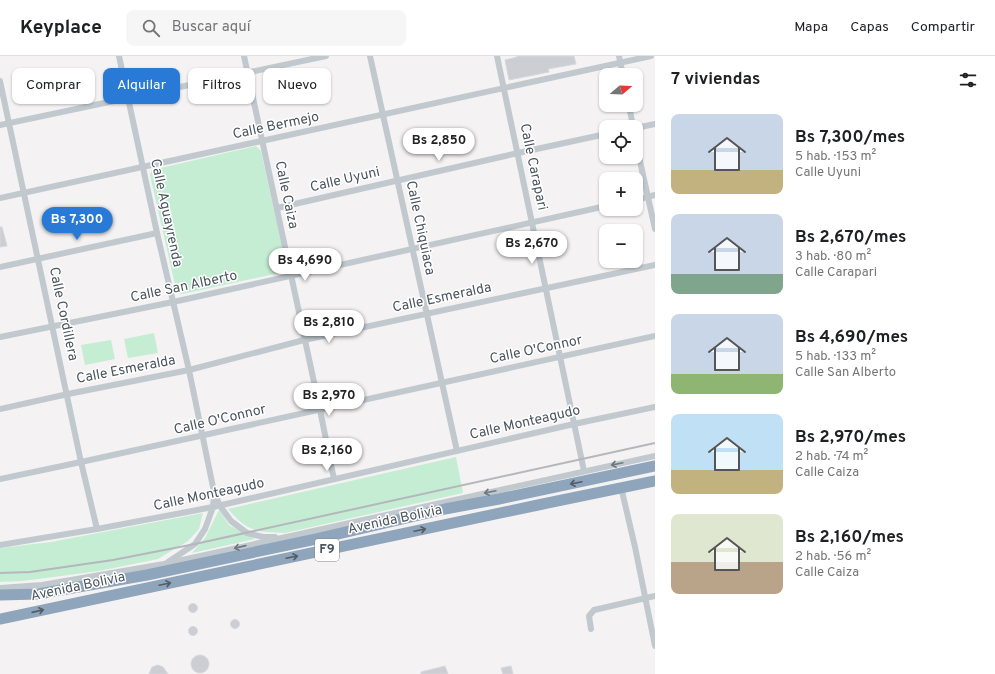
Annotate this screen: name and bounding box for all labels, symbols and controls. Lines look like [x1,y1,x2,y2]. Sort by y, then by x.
search box [126,10,406,46]
text: Keyplace [20,16,102,40]
icon: search [140,17,162,39]
text: Buscar aquí [172,18,251,37]
text: Mapa [794,19,828,36]
text: Capas [850,19,889,36]
text: Compartir [911,19,975,36]
chip: Comprar [12,68,95,104]
chip: Alquilar [103,68,180,104]
chip: Filtros [188,68,255,104]
chip: Nuevo [263,68,331,104]
north arrow [599,68,643,112]
map controls [599,68,643,268]
text: 7 viviendas [671,69,760,91]
icon: filters [957,69,979,91]
street label: Calle Bermejo [231,109,321,143]
button: locate [599,120,643,164]
street label: Calle Carapari [515,122,551,212]
text: Bs 7,300/mes [795,127,905,149]
pin: Bs 2,850 [398,128,480,162]
icon: home [703,130,751,178]
text: Bs 2,850 [412,133,466,149]
text: 5 hab. · 153 m² [795,149,876,165]
street label: Calle Aguayrenda [146,157,186,269]
street label: Calle Caiza [271,159,301,231]
street label: Calle Uyuni [308,164,382,196]
text: Calle Uyuni [795,165,861,181]
button: + [599,172,643,216]
street label: Calle Chiquiaca [402,179,438,277]
pin: Bs 7,300 [36,207,118,241]
text: Bs 7,300 [51,212,103,228]
button: − [599,224,643,268]
text: Bs 2,670/mes [795,227,906,249]
icon: home [703,230,751,278]
pin: Bs 2,670 [491,231,573,265]
text: Bs 2,670 [505,236,559,252]
pin: Bs 4,690 [264,248,346,282]
text: 3 hab. · 80 m² [795,249,871,265]
text: Bs 4,690 [278,253,332,269]
text: Calle Carapari [795,265,877,281]
street label: Calle Cordillera [45,266,81,362]
street label: Calle San Alberto [129,267,239,307]
street label: Calle Esmeralda [391,279,493,317]
pin: Bs 2,810 [288,310,370,344]
text: Bs 2,810 [303,315,355,331]
text: Bs 4,690/mes [795,327,908,349]
icon: home [703,330,751,378]
street label: Calle O'Connor [488,332,584,368]
text: 5 hab. · 133 m² [795,349,876,365]
street label: Calle Esmeralda [75,352,177,388]
text: Calle San Alberto [795,365,896,381]
pin: Bs 2,970 [288,383,370,417]
text: Bs 2,970 [302,388,356,404]
street label: Calle O'Connor [172,401,268,439]
street label: Calle Monteagudo [468,402,582,444]
text: Bs 2,970/mes [795,427,906,449]
icon: home [703,430,751,478]
pin: Bs 2,160 [286,438,368,472]
text: Bs 2,160 [301,443,353,459]
text: 2 hab. · 74 m² [795,449,868,465]
one-way arrow [611,461,624,469]
text: Calle Caiza [795,465,859,481]
street label: Calle Monteagudo [152,475,266,515]
one-way arrow [570,480,583,488]
one-way arrow [484,488,497,496]
street label: Avenida Bolivia [346,502,444,538]
one-way arrow [413,525,426,533]
text: Bs 2,160/mes [795,527,904,549]
icon: home [703,530,751,578]
road number: F9 [315,539,339,561]
one-way arrow [234,544,247,552]
text: 2 hab. · 56 m² [795,549,871,565]
one-way arrow [286,553,299,561]
text: Calle Caiza [795,565,859,581]
street label: Avenida Bolivia [29,569,127,605]
one-way arrow [158,579,171,587]
one-way arrow [31,606,44,614]

